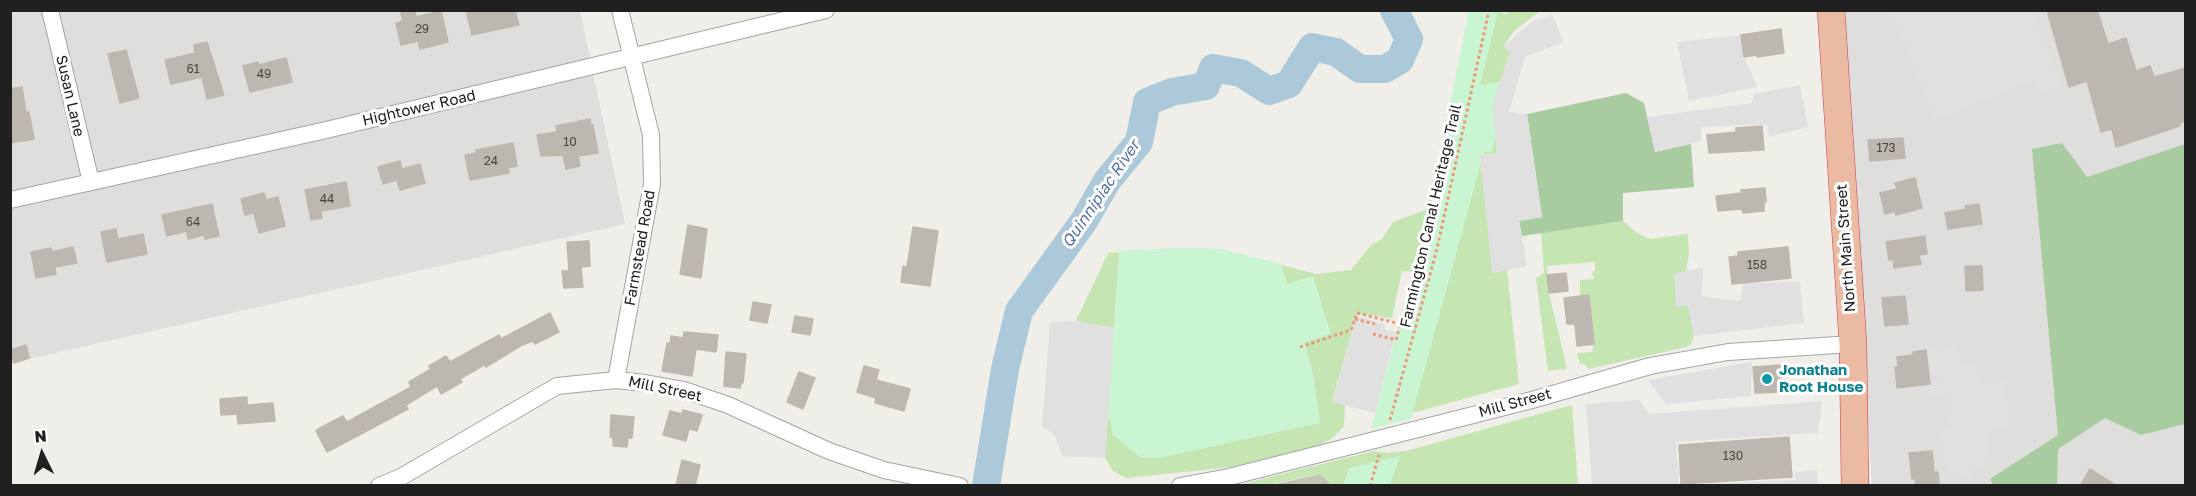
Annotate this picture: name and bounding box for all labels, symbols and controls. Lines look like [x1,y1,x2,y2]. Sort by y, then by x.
house number: 29 [415,22,429,36]
street label: Susan Lane [52,53,88,139]
house number: 61 [186,62,200,76]
house number: 49 [257,67,271,81]
street label: Hightower Road [361,86,477,130]
street label: Farmington Canal Heritage Trail [1397,103,1465,329]
house number: 10 [563,135,577,149]
water label: Quinnipiac River [1058,137,1144,251]
house number: 173 [1876,141,1896,155]
house number: 24 [484,154,498,168]
street label: North Main Street [1833,183,1859,313]
street label: Farmstead Road [621,189,659,307]
house number: 44 [320,192,334,206]
house number: 64 [186,215,200,229]
house number: 158 [1747,258,1767,272]
place label: Jonathan Root House [1779,361,1863,396]
street label: Mill Street [627,372,703,406]
marker: Jonathan Root House [1760,372,1774,386]
street label: Mill Street [1477,385,1553,421]
north arrow [12,424,72,484]
text: N [33,426,47,447]
house number: 130 [1723,449,1743,463]

